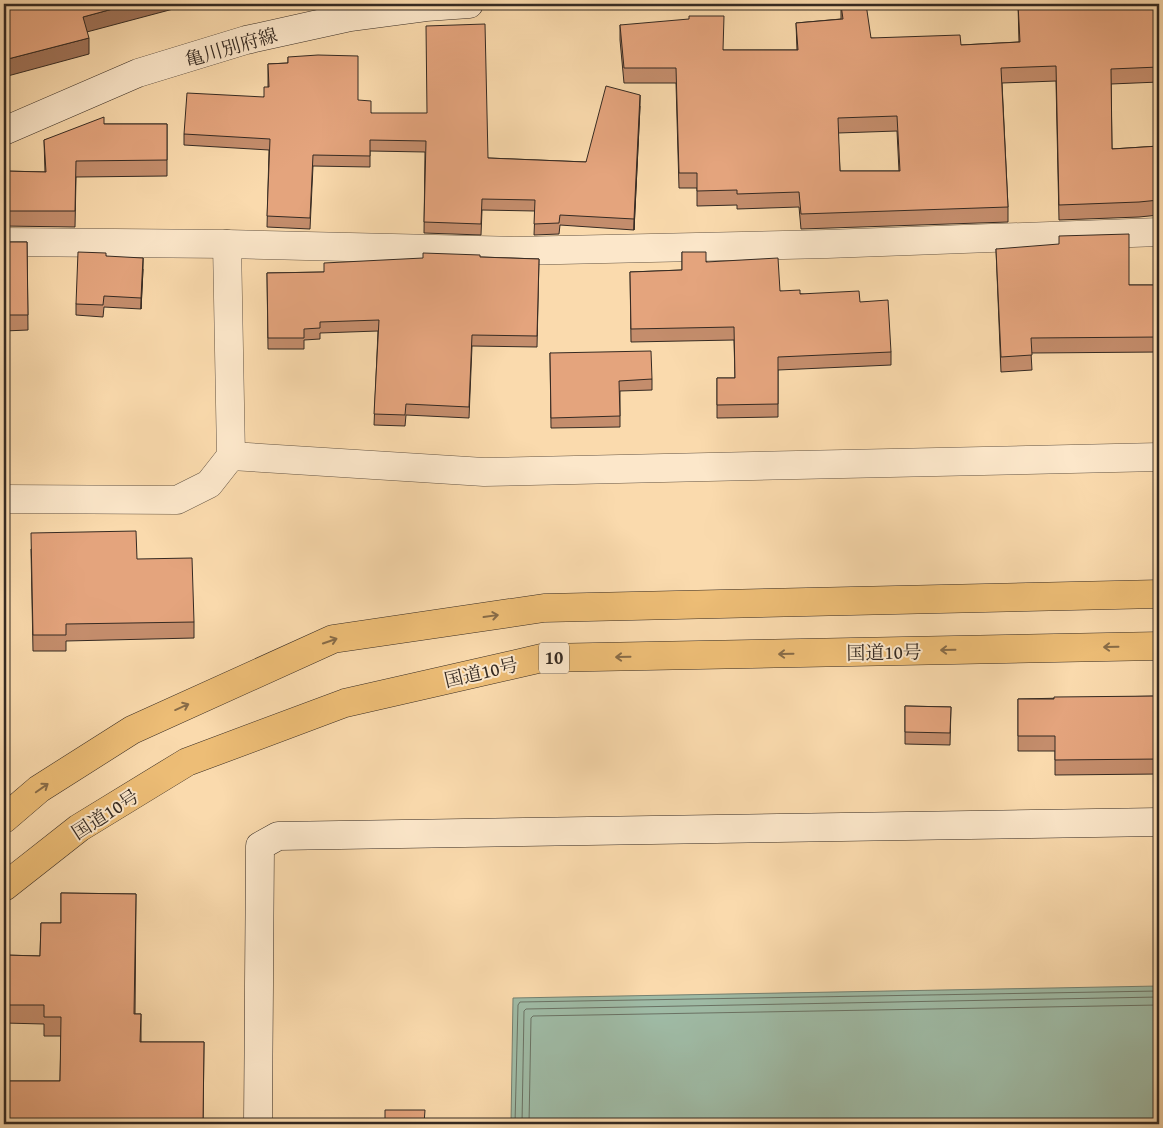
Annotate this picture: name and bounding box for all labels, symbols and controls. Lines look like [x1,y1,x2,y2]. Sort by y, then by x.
street label: 亀川別府線 [181,20,281,74]
one-way arrow [482,611,498,621]
one-way arrow [322,636,338,646]
street label: 国道10号 [846,637,922,667]
road number: 10 [539,642,569,674]
one-way arrow [1103,643,1119,652]
one-way arrow [940,646,956,655]
one-way arrow [778,649,794,658]
street label: 国道10号 [441,650,521,694]
one-way arrow [615,652,631,661]
one-way arrow [174,702,189,712]
street label: 国道10号 [66,782,144,846]
one-way arrow [34,783,48,793]

